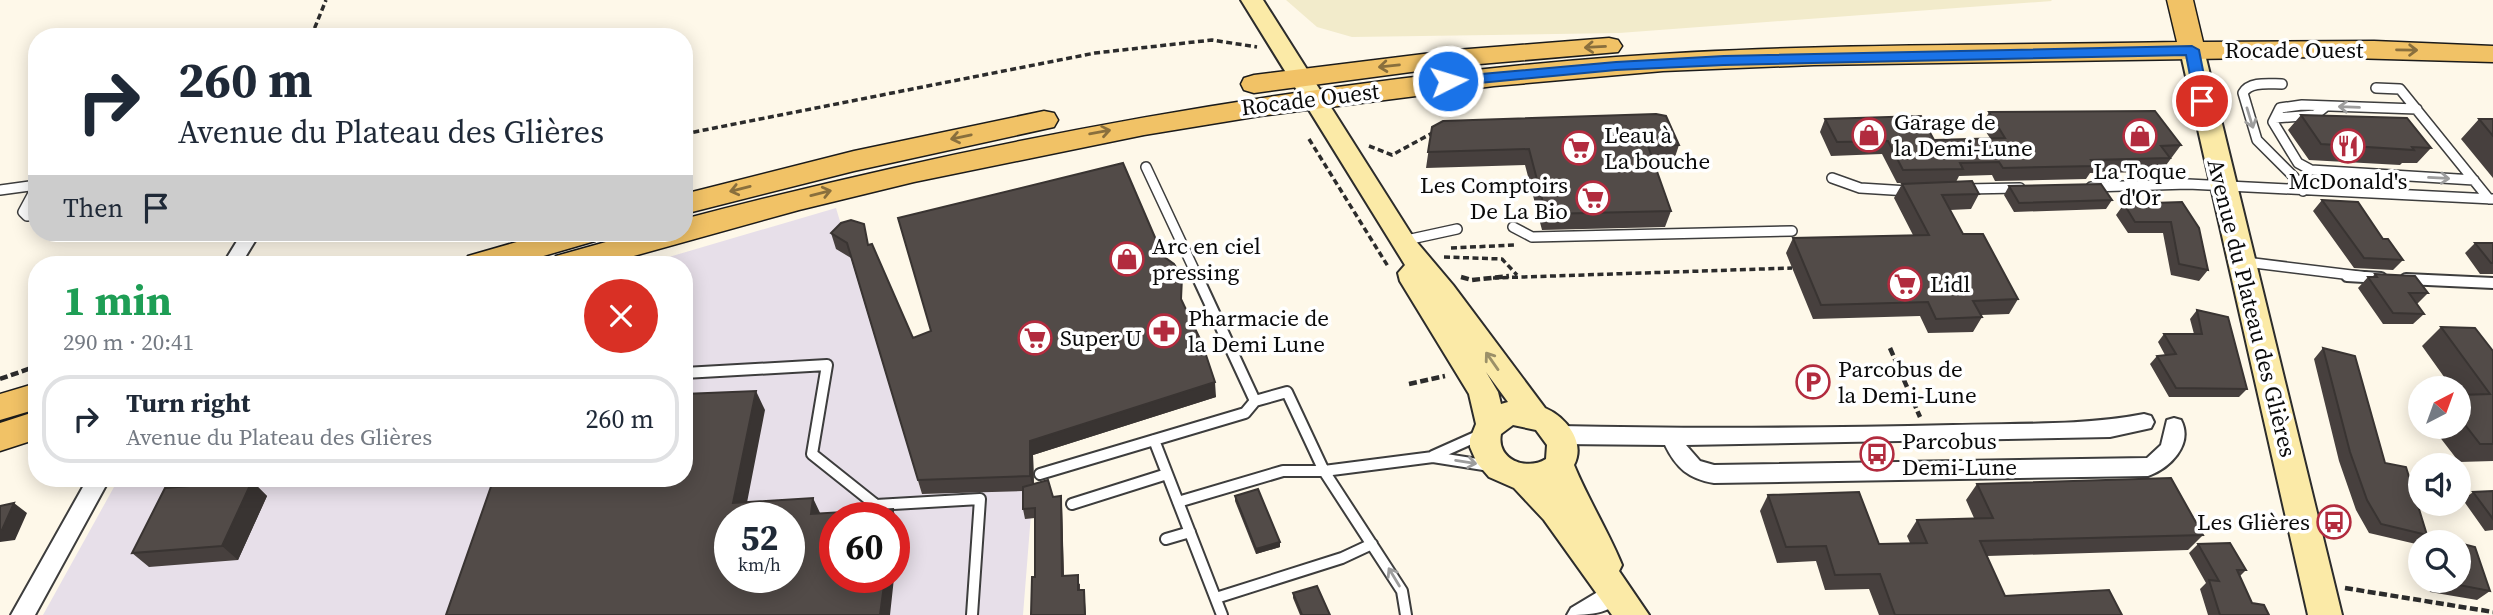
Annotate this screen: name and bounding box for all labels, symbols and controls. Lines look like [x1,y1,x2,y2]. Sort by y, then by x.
street label: Rocade Ouest [2224,34,2364,66]
one-way arrow [1583,40,1606,53]
position arrow [1411,44,1485,118]
one-way arrow [2396,44,2419,57]
text: 260 m [178,46,313,113]
icon: right [63,56,154,147]
one-way arrow [1378,59,1401,72]
pin [2172,71,2232,131]
street label: Rocade Ouest [1239,75,1381,123]
icon: arrive [2183,82,2221,120]
one-way arrow [2338,101,2361,114]
place label: Garage de la Demi-Lune [1894,106,2033,164]
one-way arrow [2244,106,2257,128]
text: Avenue du Plateau des Glières [178,110,604,154]
shop icon: Garage de la Demi-Lune [1850,116,1888,154]
shop icon: La Toque d'Or [2121,117,2159,155]
place label: L'eau à La bouche [1604,119,1710,177]
one-way arrow [1088,125,1111,138]
restaurant icon: McDonald's [2329,127,2367,165]
supermarket icon: L'eau à La bouche [1560,129,1598,167]
one-way arrow [950,131,973,144]
place label: La Toque d'Or [2094,155,2186,213]
street label: Avenue du Plateau des Glières [2199,156,2305,460]
place label: McDonald's [2289,165,2407,197]
place label: Les Comptoirs De La Bio [1420,169,1568,227]
one-way arrow [2427,172,2450,185]
supermarket icon: Les Comptoirs De La Bio [1574,179,1612,217]
one-way arrow [729,184,751,197]
one-way arrow [809,186,832,199]
icon: arrive [137,189,175,227]
text: Then [63,190,123,226]
place label: Arc en ciel pressing [1152,230,1261,288]
shop icon: Arc en ciel pressing [1108,240,1146,278]
supermarket icon: Lidl [1886,265,1924,303]
place label: Lidl [1930,268,1971,300]
text: 1 min [63,271,172,329]
button: close [584,279,658,353]
place label: Pharmacie de la Demi Lune [1188,302,1329,360]
pharmacy icon: Pharmacie de la Demi Lune [1145,312,1183,350]
supermarket icon: Super U [1016,319,1054,357]
place label: Super U [1060,322,1142,354]
text: 290 m · 20:41 [63,326,194,358]
one-way arrow [1485,352,1499,371]
place label: Parcobus de la Demi-Lune [1838,353,1977,411]
parking icon: Parcobus de la Demi-Lune [1794,363,1832,401]
north arrow [2408,376,2471,439]
map controls [2408,376,2471,593]
text: Turn right [126,385,250,421]
icon: right [67,400,105,438]
text: 260 m [586,401,654,437]
text: Avenue du Plateau des Glières [126,421,432,453]
place label: Parcobus Demi-Lune [1902,425,2017,483]
bus stop icon: Parcobus Demi-Lune [1858,435,1896,473]
button: sound [2408,453,2471,516]
one-way arrow [1454,456,1477,469]
speed limit sign: 60 [819,502,910,593]
bus stop icon: Les Glières [2315,503,2353,541]
place label: Les Glières [2197,506,2310,538]
text: 52 [741,514,778,562]
button: search [2408,530,2471,593]
text: km/h [738,552,781,577]
one-way arrow [1387,568,1401,588]

